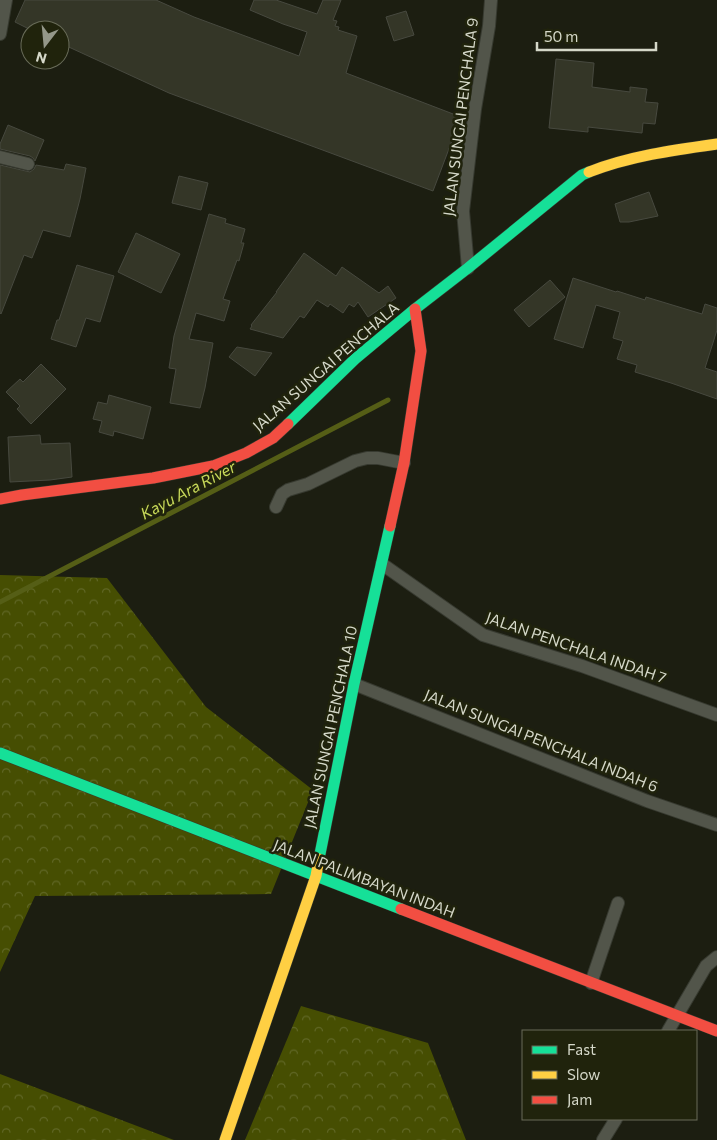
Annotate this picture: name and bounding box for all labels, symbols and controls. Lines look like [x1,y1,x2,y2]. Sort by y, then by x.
street label: JALAN SUNGAI PENCHALA 9 [439,17,481,217]
north arrow [20,20,70,70]
scale bar [537,20,656,52]
text: 50 m [544,27,578,45]
text: N [34,48,49,68]
street label: JALAN SUNGAI PENCHALA [249,298,402,435]
water label: Kayu Ara River [137,456,239,523]
street label: JALAN PENCHALA INDAH 7 [484,608,669,686]
street label: JALAN SUNGAI PENCHALA 10 [300,624,360,830]
street label: JALAN SUNGAI PENCHALA INDAH 6 [422,685,661,795]
street label: JALAN PALIMBAYAN INDAH [271,835,458,921]
legend [522,1030,697,1120]
text: Fast [567,1040,596,1058]
text: Slow [567,1065,600,1083]
text: Jam [567,1090,592,1108]

